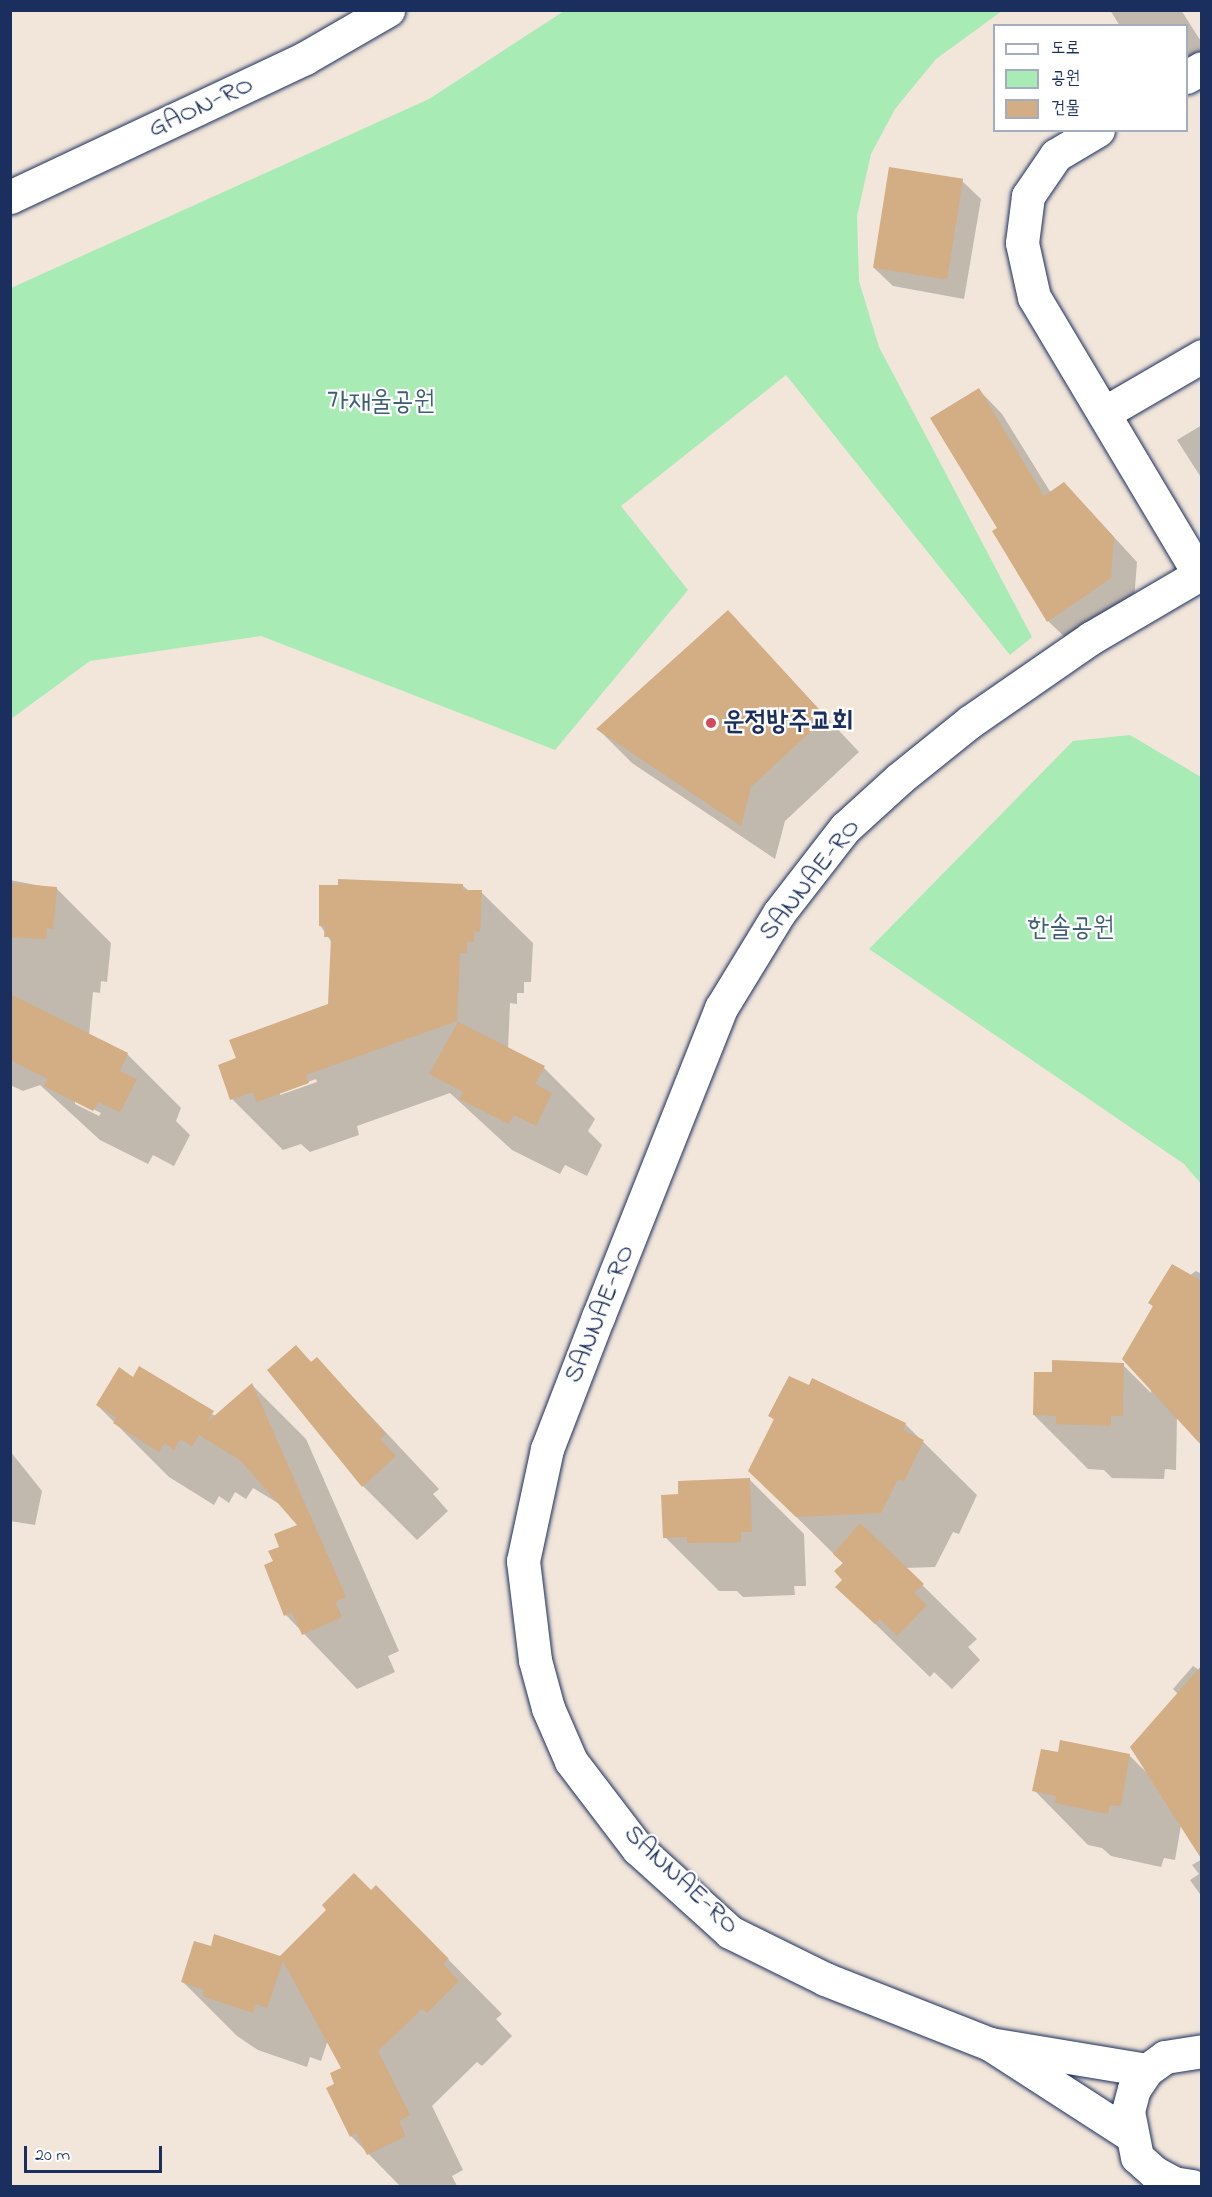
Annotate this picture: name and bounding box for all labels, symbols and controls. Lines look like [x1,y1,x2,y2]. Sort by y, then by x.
legend [993,24,1188,132]
text: 도로 [1051,36,1080,62]
text: 공원 [1051,66,1080,92]
street label: GAON-RO [143,69,259,145]
text: 건물 [1051,96,1080,122]
park label: 가재울공원 [327,387,435,419]
place label: 운정방주교회 [723,707,853,739]
marker: 운정방주교회 [704,716,718,730]
street label: SANNAE-RO [752,812,868,948]
park label: 한솔공원 [1028,913,1114,945]
street label: SANNAE-RO [558,1240,642,1388]
street label: SANNAE-RO [616,1818,746,1942]
scale bar [27,2134,165,2172]
text: 20 m [35,2143,70,2169]

